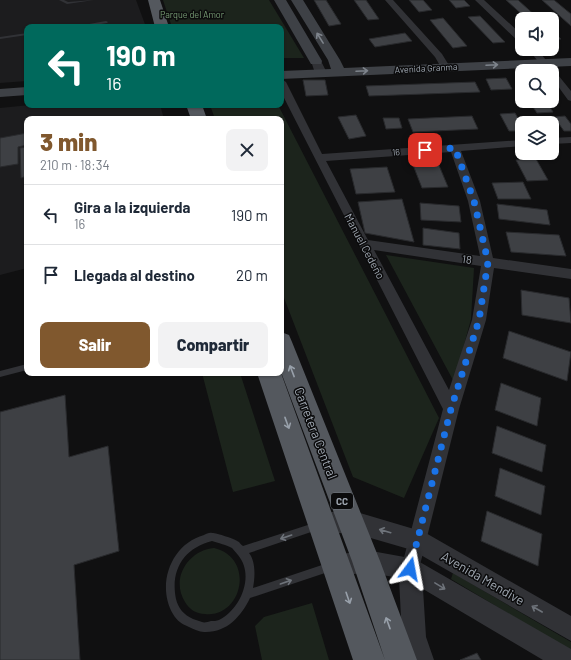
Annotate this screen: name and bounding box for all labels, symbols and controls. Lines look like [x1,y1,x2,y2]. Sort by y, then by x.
park label: Parque del Amor [160,9,225,20]
map controls [515,12,559,160]
button: sound [515,12,559,56]
one-way arrow [316,33,324,44]
text: 190 m [106,38,176,72]
icon: left [40,40,92,92]
street label: Avenida Granma [394,61,458,75]
one-way arrow [485,62,498,69]
button: search [515,64,559,108]
one-way arrow [355,68,368,75]
text: 16 [106,72,122,94]
button: layers [515,116,559,160]
text: 3 min [40,127,97,156]
button: close [226,129,268,171]
pin [408,133,442,167]
icon: arrive [414,139,436,161]
street label: 16 [392,146,401,158]
text: 210 m · 18:34 [40,157,110,173]
text: Gira a la izquierda [74,198,190,216]
icon: left [40,204,62,226]
text: 190 m [231,206,268,224]
street label: Manuel Cedeño [342,211,388,281]
text: 16 [74,216,85,232]
street label: 18 [461,252,473,266]
icon: arrive [40,264,62,286]
text: Llegada al destino [74,266,195,284]
text: 20 m [236,266,268,284]
button: Salir [40,322,150,368]
button: Compartir [158,322,268,368]
one-way arrow [288,365,296,377]
street label: Carretera Central [291,385,341,481]
one-way arrow [283,417,291,429]
road number: CC [331,493,353,509]
one-way arrow [379,527,392,534]
one-way arrow [280,533,292,541]
position arrow [389,548,431,590]
street label: Avenida Mendive [439,548,528,608]
one-way arrow [280,578,293,585]
one-way arrow [434,583,446,591]
one-way arrow [345,592,352,605]
one-way arrow [531,605,543,613]
one-way arrow [384,618,392,630]

